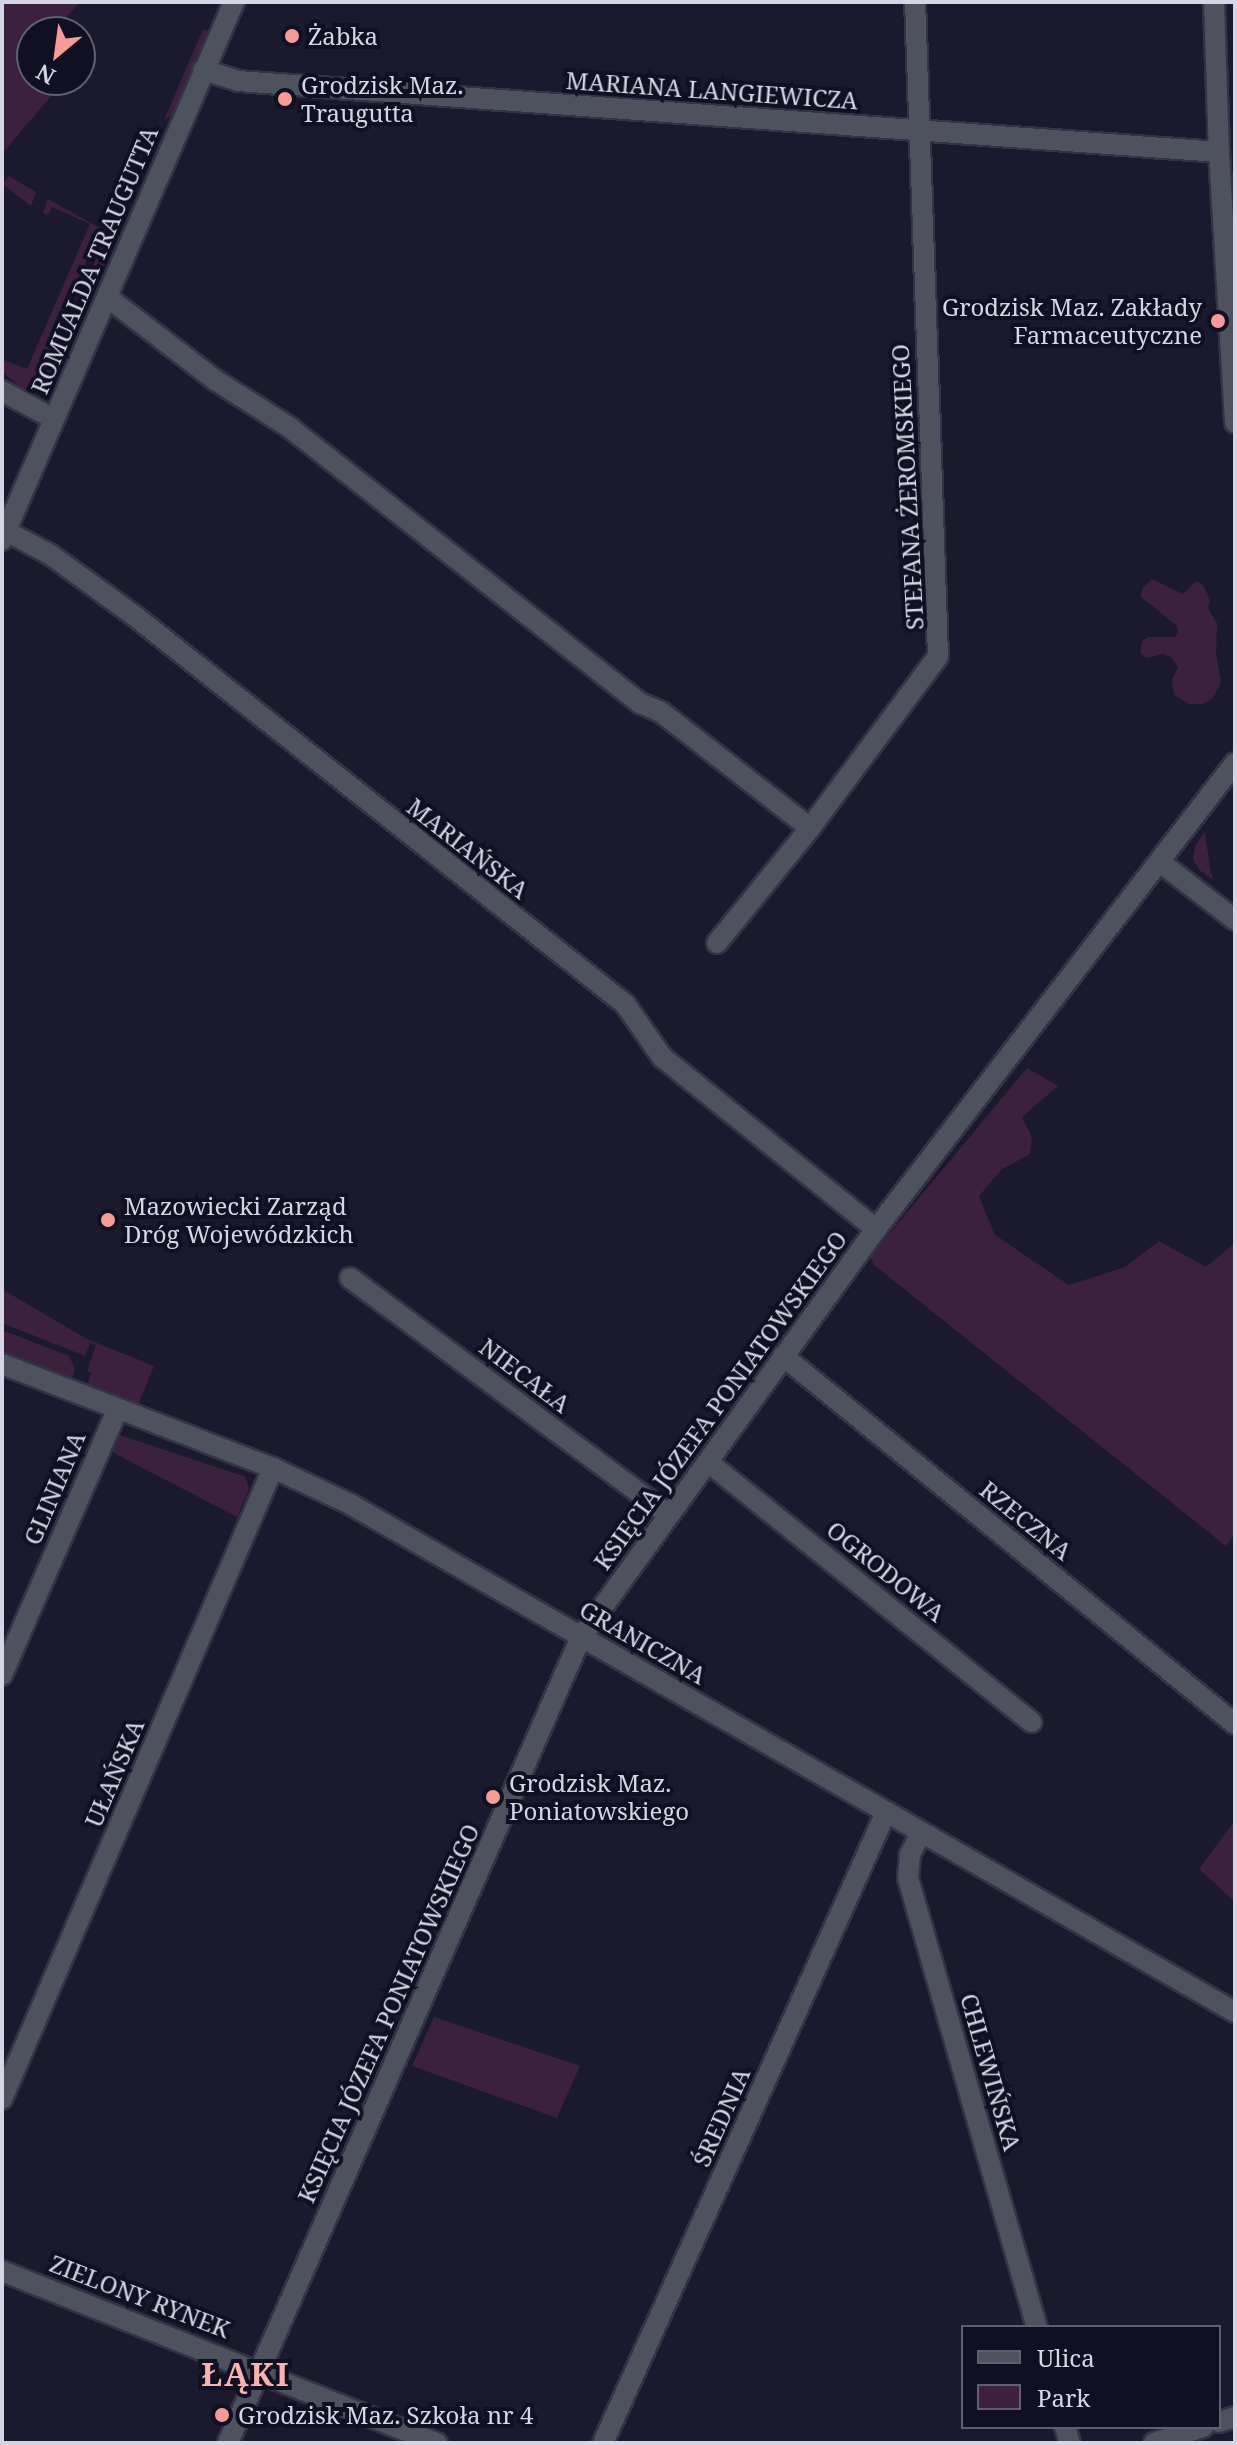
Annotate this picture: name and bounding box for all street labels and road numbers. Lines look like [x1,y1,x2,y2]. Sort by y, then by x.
street label: MARIANA LANGIEWICZA [565,65,859,115]
street label: ROMUALDA TRAUGUTTA [25,122,163,398]
street label: STEFANA ŻEROMSKIEGO [885,343,929,631]
street label: MARIAŃSKA [402,792,534,904]
street label: KSIĘCIA JÓZEFA PONIATOWSKIEGO [587,1225,853,1575]
street label: NIECAŁA [474,1332,576,1418]
street label: GLINIANA [17,1427,91,1549]
street label: RZECZNA [975,1474,1077,1566]
street label: OGRODOWA [821,1515,951,1627]
street label: GRANICZNA [575,1594,711,1690]
street label: UŁAŃSKA [78,1715,150,1831]
street label: KSIĘCIA JÓZEFA PONIATOWSKIEGO [291,1819,485,2207]
street label: CHLEWIŃSKA [955,1990,1027,2154]
street label: ŚREDNIA [686,2063,756,2171]
street label: ZIELONY RYNEK [46,2248,234,2344]

